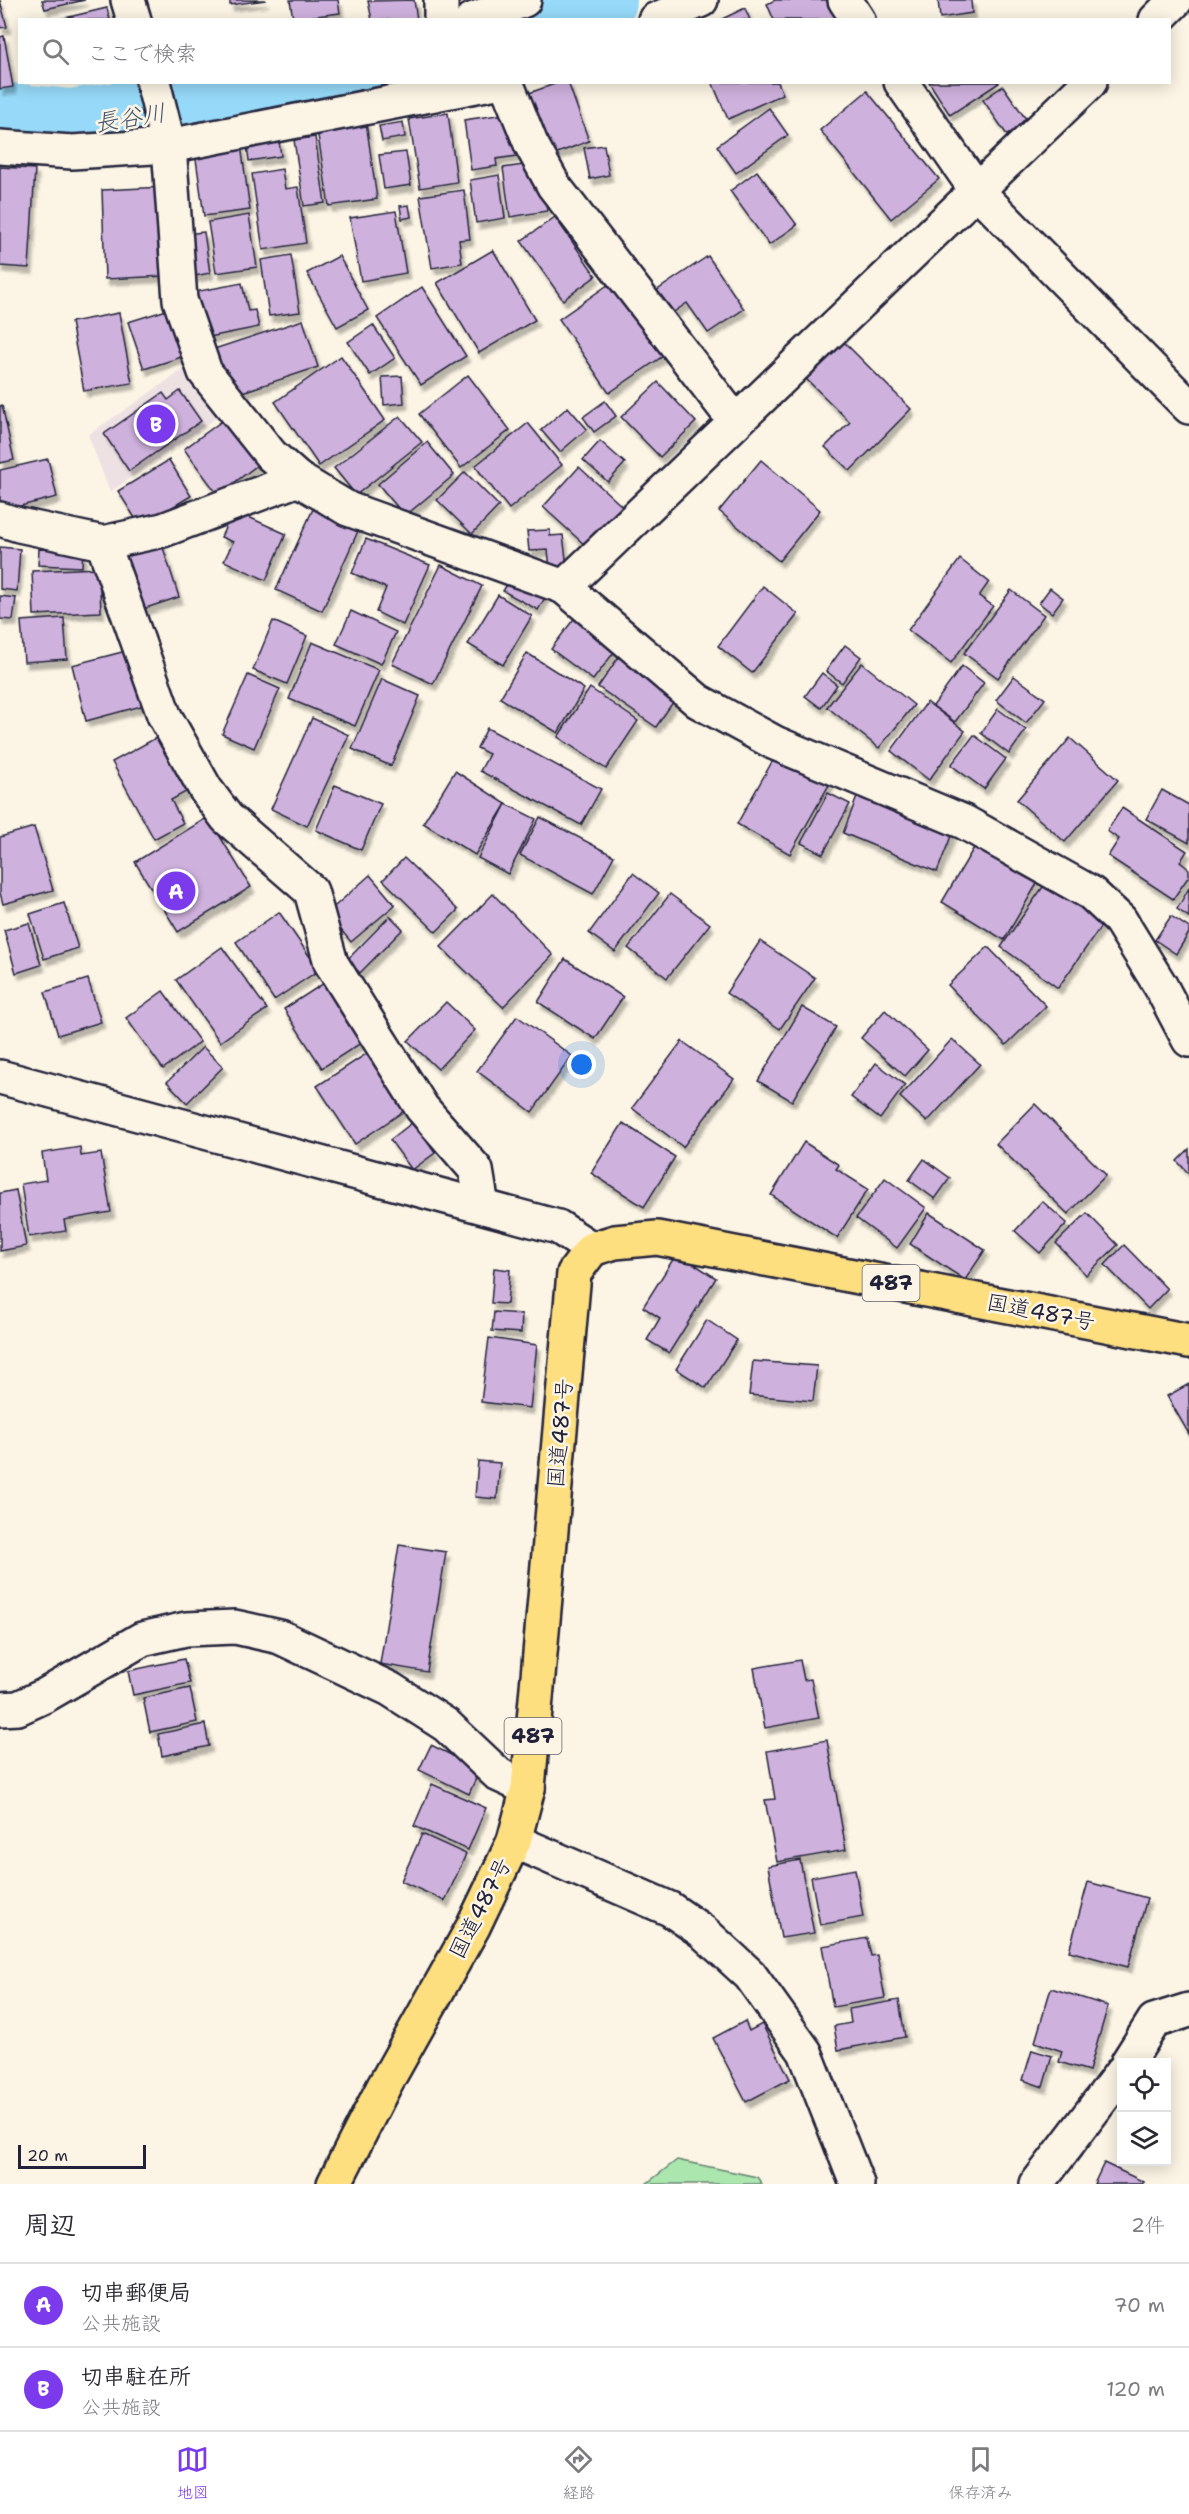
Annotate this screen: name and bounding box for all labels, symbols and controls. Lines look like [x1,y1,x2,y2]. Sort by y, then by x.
search box [18,18,1171,84]
icon: search [39,35,72,68]
text: ここで検索 [87,39,197,68]
water label: 長谷川 [92,97,168,139]
pin: B [136,402,176,446]
pin: A [156,868,195,914]
your location [567,1050,596,1079]
road number: 487 [862,1265,920,1301]
street label: 国道487号 [984,1287,1098,1337]
street label: 国道487号 [541,1377,579,1489]
road number: 487 [504,1718,562,1754]
street label: 国道487号 [442,1852,518,1964]
map controls [1117,2058,1171,2166]
button: locate [1117,2058,1171,2112]
button: layers [1117,2112,1171,2166]
scale bar [18,2142,146,2170]
text: 20 m [27,2145,68,2166]
text: 周辺 [24,2207,76,2242]
text: 2件 [1131,2212,1165,2238]
text: 切串郵便局 [81,2278,191,2307]
text: A [36,2292,51,2318]
text: 70 m [1113,2292,1165,2318]
text: 公共施設 [81,2310,161,2336]
text: 切串駐在所 [81,2362,191,2391]
text: B [37,2376,50,2402]
text: 120 m [1106,2376,1165,2402]
text: 公共施設 [81,2394,161,2420]
tab: 地図 [176,2443,209,2503]
tab: 経路 [562,2443,595,2503]
tab: 保存済み [948,2443,1012,2503]

